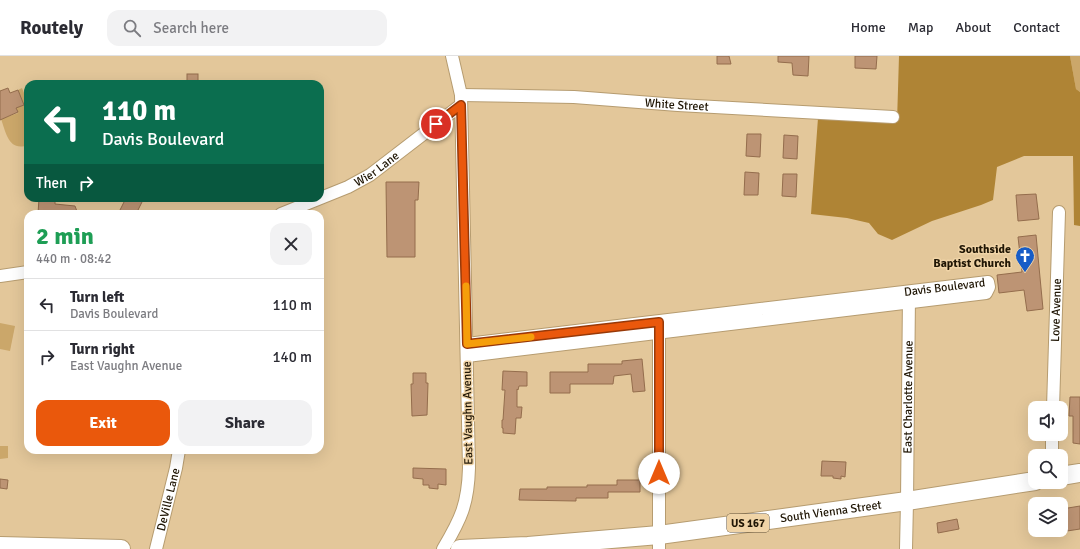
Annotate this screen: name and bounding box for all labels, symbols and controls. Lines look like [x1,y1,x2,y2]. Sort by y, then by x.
search box [107,10,387,46]
text: Routely [20,16,83,40]
icon: search [121,17,143,39]
text: Search here [153,19,229,37]
text: Home [851,19,886,36]
text: Map [908,19,933,36]
text: About [955,19,991,36]
text: Contact [1013,19,1060,36]
text: 110 m [102,94,176,128]
street label: White Street [644,95,709,114]
icon: left [36,96,88,148]
pin [419,107,453,141]
icon: arrive [425,113,447,135]
text: Davis Boulevard [102,128,224,150]
street label: Wier Lane [352,148,402,190]
icon: right [75,172,97,194]
text: Then [36,174,67,192]
text: 2 min [36,221,94,251]
button: close [270,223,312,265]
place label: Southside Baptist Church [933,242,1011,271]
church icon: Southside Baptist Church [1014,245,1036,273]
text: 440 m · 08:42 [36,251,112,267]
street label: Davis Boulevard [903,275,986,299]
street label: Love Avenue [1048,278,1064,342]
text: Turn left [70,288,124,306]
icon: left [36,294,58,316]
text: 110 m [272,296,312,314]
text: Davis Boulevard [70,306,158,322]
text: Turn right [70,340,135,358]
street label: East Charlotte Avenue [900,340,916,454]
icon: right [36,346,58,368]
text: 140 m [272,348,312,366]
text: East Vaughn Avenue [70,358,182,374]
street label: East Vaughn Avenue [460,361,476,465]
button: Exit [36,400,170,446]
button: Share [178,400,312,446]
map controls [1028,401,1068,537]
button: sound [1028,401,1068,441]
button: search [1028,449,1068,489]
position arrow [638,452,680,494]
street label: DeVille Lane [153,467,183,532]
street label: South Vienna Street [779,497,883,526]
button: layers [1028,497,1068,537]
road number: US 167 [727,514,769,532]

